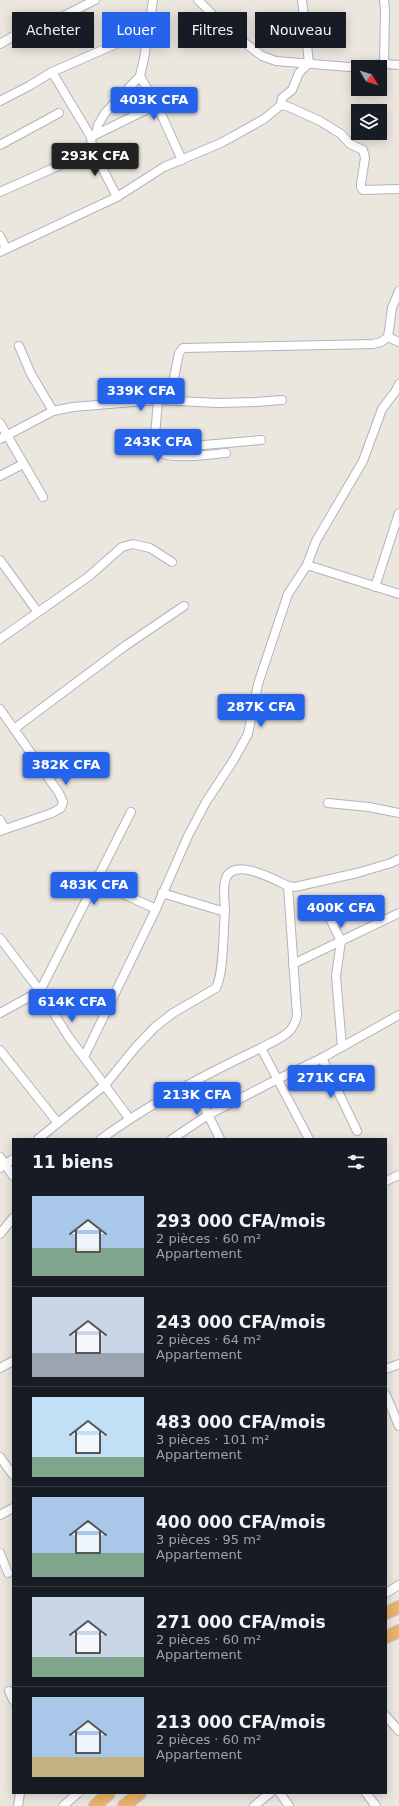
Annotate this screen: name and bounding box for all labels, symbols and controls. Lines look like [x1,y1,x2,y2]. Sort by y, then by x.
chip: Acheter [12,12,94,48]
chip: Louer [102,12,170,48]
chip: Filtres [178,12,247,48]
chip: Nouveau [255,12,346,48]
north arrow [351,60,387,96]
map controls [351,60,387,140]
pin: 403K CFA [113,87,195,121]
text: 403K CFA [120,92,188,107]
button: layers [351,104,387,140]
pin: 293K CFA [54,143,136,177]
text: 293K CFA [61,148,129,163]
pin: 339K CFA [100,378,182,412]
text: 339K CFA [107,383,175,398]
pin: 243K CFA [117,429,199,463]
text: 243K CFA [124,434,192,449]
pin: 287K CFA [220,694,302,728]
text: 287K CFA [227,699,295,714]
pin: 382K CFA [25,752,107,786]
text: 382K CFA [32,757,100,772]
pin: 483K CFA [53,872,135,906]
text: 483K CFA [60,877,128,892]
pin: 400K CFA [300,895,382,929]
text: 400K CFA [307,900,375,915]
pin: 614K CFA [31,989,113,1023]
text: 614K CFA [38,994,106,1009]
pin: 271K CFA [290,1065,372,1099]
text: 271K CFA [297,1070,365,1085]
pin: 213K CFA [156,1082,238,1116]
text: 213K CFA [163,1087,231,1102]
icon: filters [345,1151,367,1173]
text: 11 biens [32,1152,113,1172]
text: 293 000 CFA/mois [156,1211,326,1231]
icon: home [64,1212,112,1260]
text: 2 pièces · 60 m² [156,1231,261,1246]
text: Appartement [156,1246,242,1261]
text: 243 000 CFA/mois [156,1312,326,1332]
icon: home [64,1313,112,1361]
text: 2 pièces · 64 m² [156,1332,261,1347]
text: Appartement [156,1347,242,1362]
text: 483 000 CFA/mois [156,1412,326,1432]
icon: home [64,1413,112,1461]
text: 3 pièces · 101 m² [156,1432,269,1447]
text: Appartement [156,1447,242,1462]
text: 400 000 CFA/mois [156,1512,326,1532]
icon: home [64,1513,112,1561]
text: 3 pièces · 95 m² [156,1532,261,1547]
text: Appartement [156,1547,242,1562]
text: 271 000 CFA/mois [156,1612,326,1632]
icon: home [64,1613,112,1661]
text: 2 pièces · 60 m² [156,1632,261,1647]
text: Appartement [156,1647,242,1662]
text: 213 000 CFA/mois [156,1712,326,1732]
icon: home [64,1713,112,1761]
text: 2 pièces · 60 m² [156,1732,261,1747]
text: Appartement [156,1747,242,1762]

